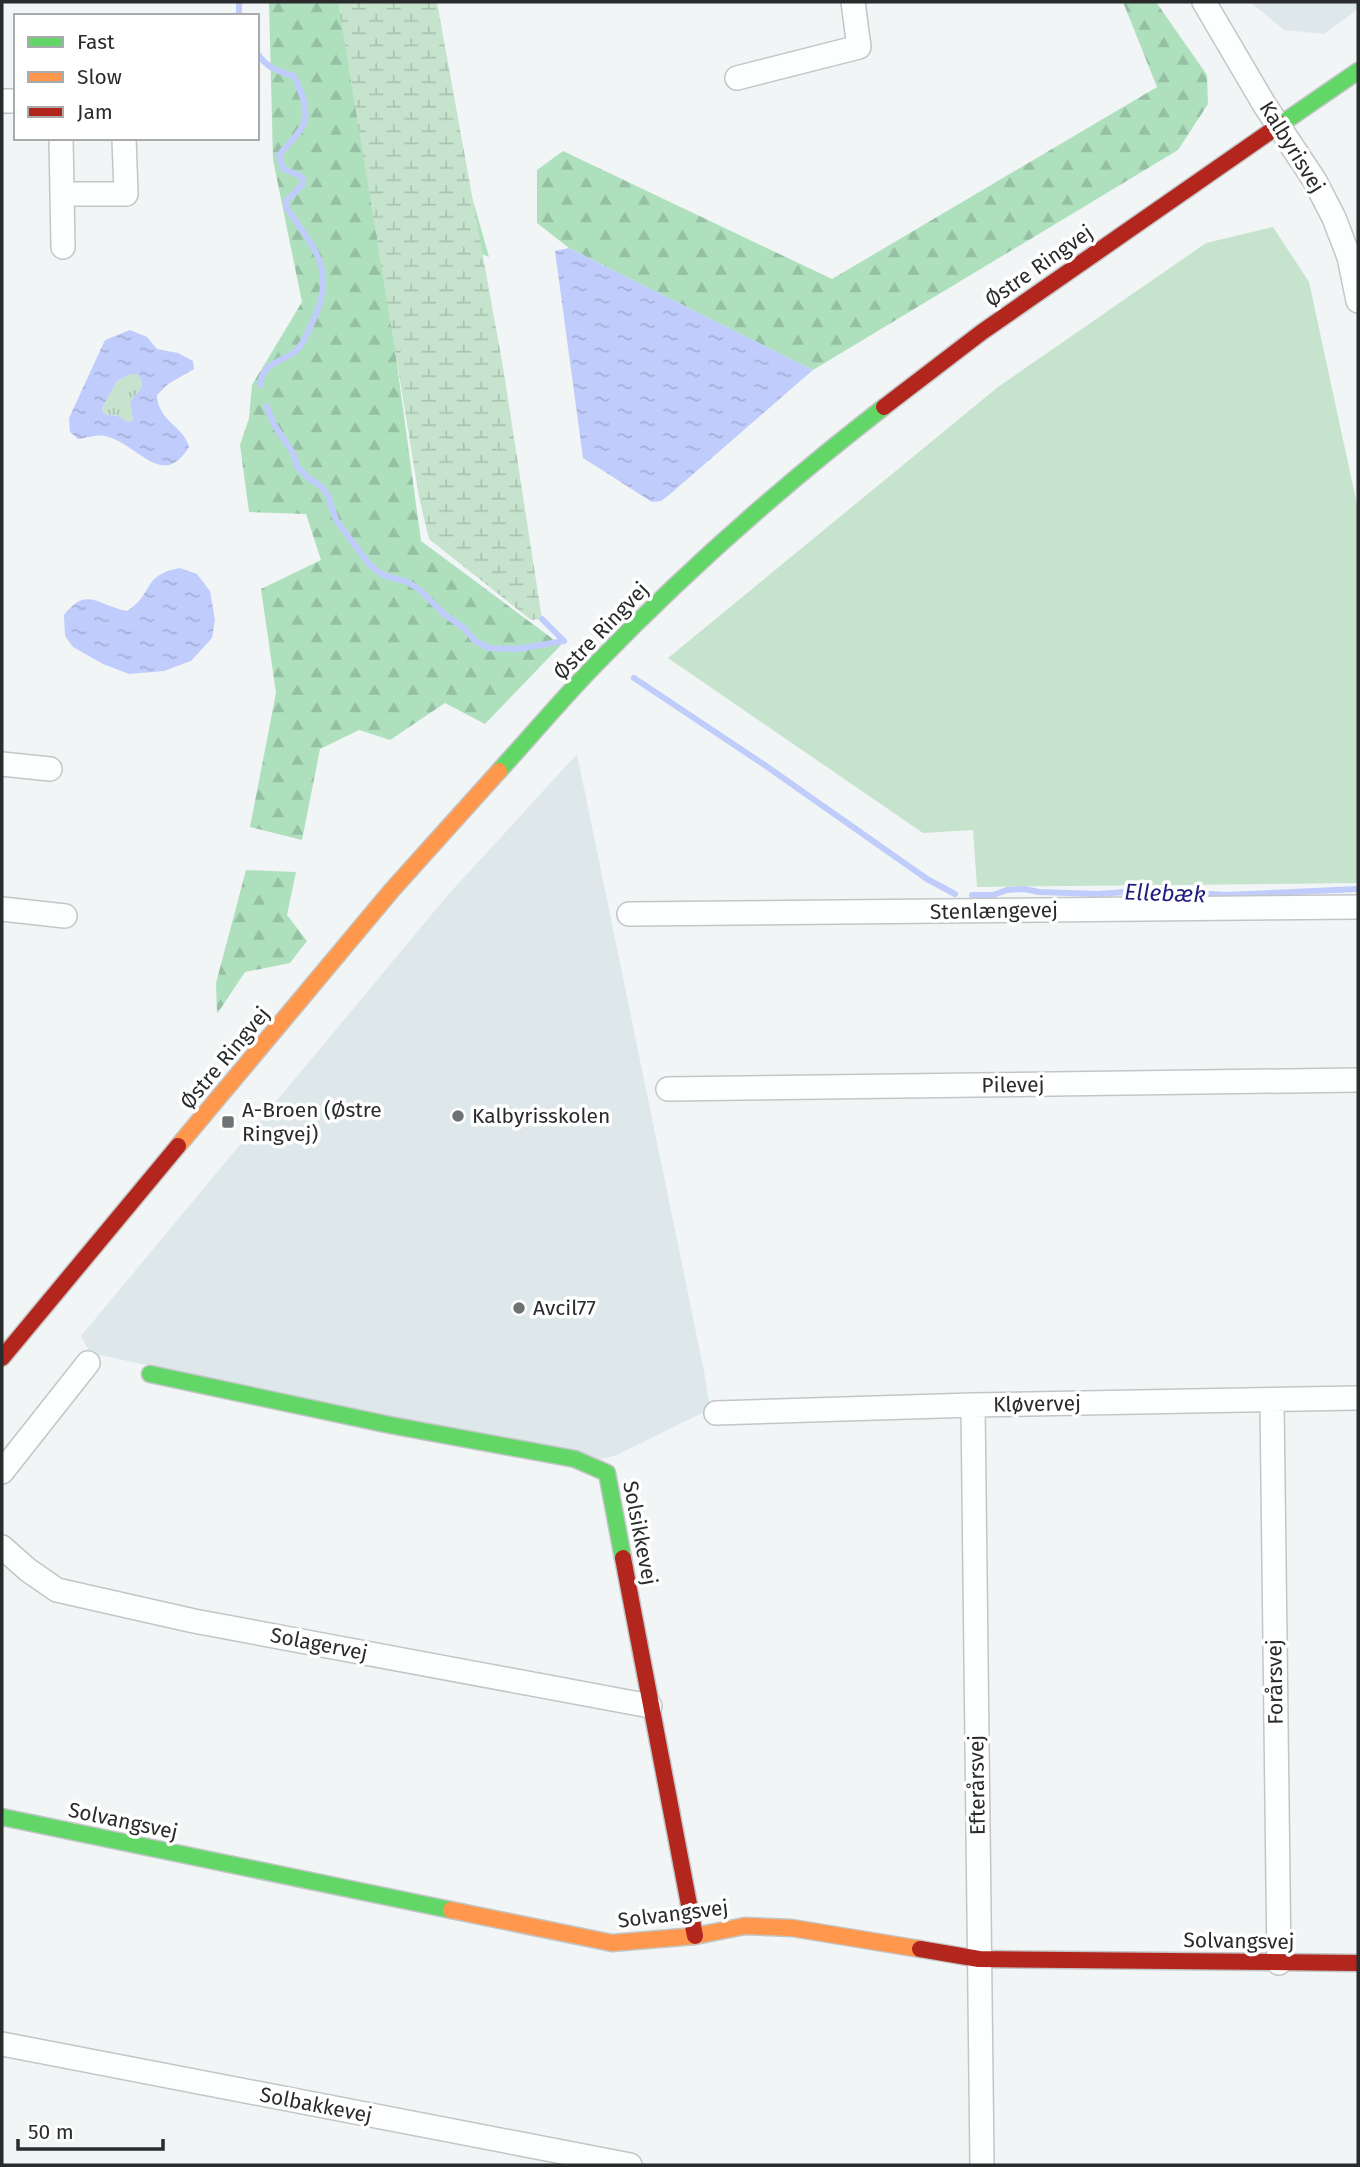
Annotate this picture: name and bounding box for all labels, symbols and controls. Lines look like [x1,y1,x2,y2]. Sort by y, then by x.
legend [14,14,259,140]
text: Fast [77,29,115,55]
text: Slow [77,64,122,90]
street label: Kalbyrisvej [1254,96,1330,198]
text: Jam [77,99,113,125]
street label: Østre Ringvej [980,219,1098,313]
street label: Østre Ringvej [548,577,654,685]
water label: Ellebæk [1124,878,1206,908]
street label: Stenlængevej [930,897,1058,925]
street label: Østre Ringvej [175,1001,275,1115]
street label: Pilevej [981,1071,1045,1099]
place label: A-Broen (Østre Ringvej) [242,1097,382,1147]
place label: Kalbyrisskolen [472,1103,610,1129]
marker: Kalbyrisskolen [450,1108,466,1124]
marker: A-Broen (Østre Ringvej) [220,1114,236,1130]
place label: Avcil77 [533,1295,596,1321]
marker: Avcil77 [511,1300,527,1316]
street label: Kløvervej [993,1390,1081,1418]
street label: Solsikkevej [617,1479,663,1587]
street label: Solagervej [268,1622,370,1666]
street label: Forårsvej [1261,1639,1289,1725]
street label: Efterårsvej [963,1735,991,1835]
street label: Solvangsvej [66,1797,180,1845]
street label: Solvangsvej [616,1894,730,1934]
street label: Solvangsvej [1183,1927,1295,1955]
street label: Solbakkevej [258,2081,374,2129]
scale bar [18,2108,163,2152]
text: 50 m [28,2119,74,2145]

